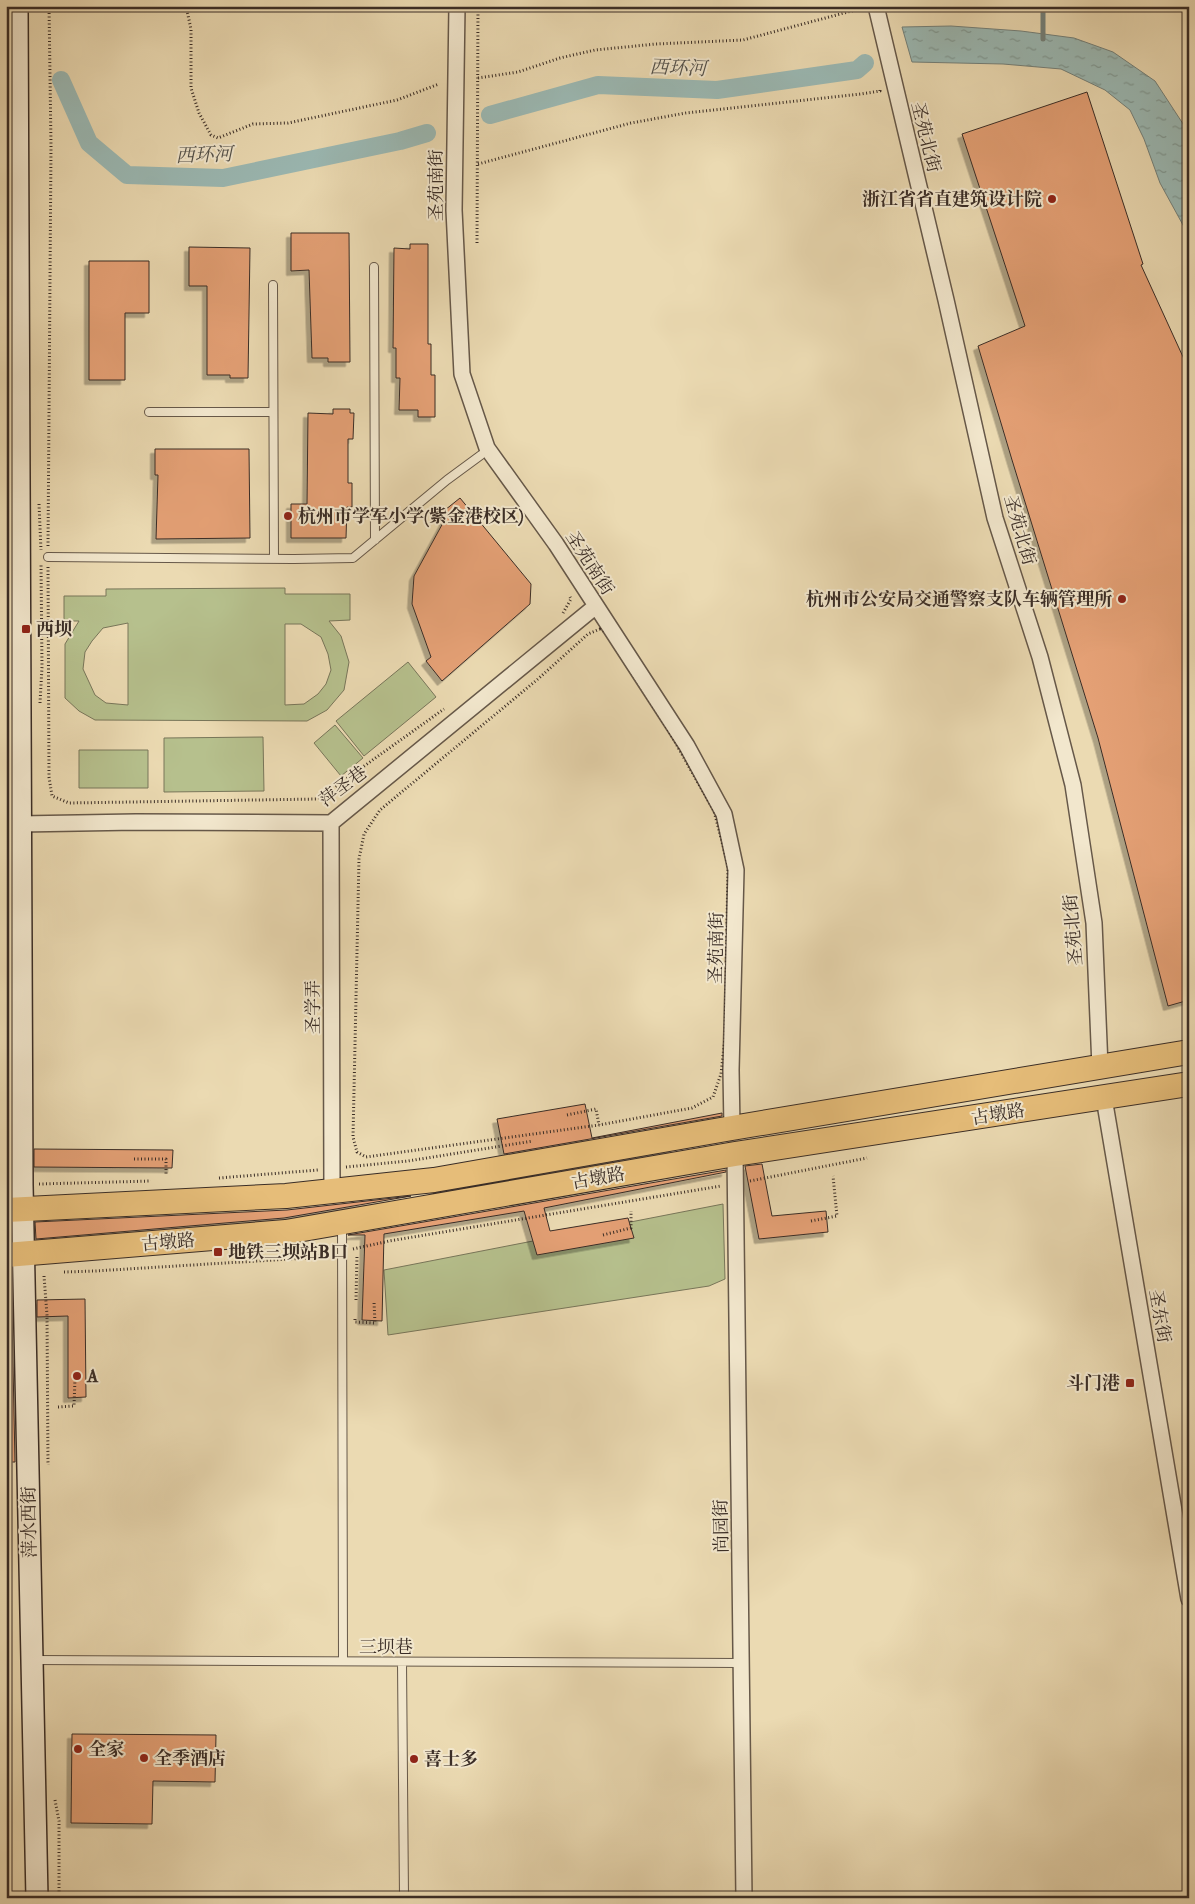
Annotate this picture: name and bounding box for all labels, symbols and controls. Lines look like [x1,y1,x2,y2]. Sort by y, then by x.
water label: 西环河 [649,55,710,81]
street label: 圣苑北街 [906,99,945,175]
water label: 西环河 [175,142,236,168]
street label: 圣苑南街 [425,149,448,221]
place label: 浙江省省直建筑设计院 [862,188,1042,211]
marker: 浙江省省直建筑设计院 [1046,193,1058,205]
street label: 圣苑北街 [999,492,1040,568]
place label: 杭州市学军小学(紫金港校区) [298,505,524,528]
marker: 杭州市学军小学(紫金港校区) [282,510,294,522]
street label: 圣苑南街 [560,527,619,600]
place label: 杭州市公安局交通警察支队车辆管理所 [806,588,1113,611]
marker: 杭州市公安局交通警察支队车辆管理所 [1116,593,1128,605]
place label: 西坝 [36,618,72,641]
marker: 西坝 [20,623,32,635]
street label: 萍圣巷 [315,761,372,812]
street label: 圣苑北街 [1059,893,1088,967]
street label: 圣苑南街 [704,912,729,984]
street label: 圣学弄 [302,980,325,1034]
street label: 古墩路 [970,1099,1027,1130]
street label: 古墩路 [570,1162,627,1195]
street label: 古墩路 [140,1229,196,1256]
place label: 地铁三坝站B口 [228,1241,348,1264]
marker: 地铁三坝站B口 [212,1246,224,1258]
street label: 圣东街 [1143,1288,1176,1345]
place label: A [86,1365,99,1388]
marker: A [71,1370,83,1382]
place label: 斗门港 [1066,1372,1120,1395]
marker: 斗门港 [1124,1377,1136,1389]
street label: 萍水西街 [17,1486,42,1558]
street label: 尚园街 [710,1499,733,1553]
street label: 三坝巷 [359,1636,413,1659]
place label: 全家 [88,1738,124,1761]
marker: 全家 [72,1743,84,1755]
place label: 全季酒店 [154,1747,226,1770]
place label: 喜士多 [424,1748,478,1771]
marker: 全季酒店 [138,1752,150,1764]
marker: 喜士多 [408,1753,420,1765]

